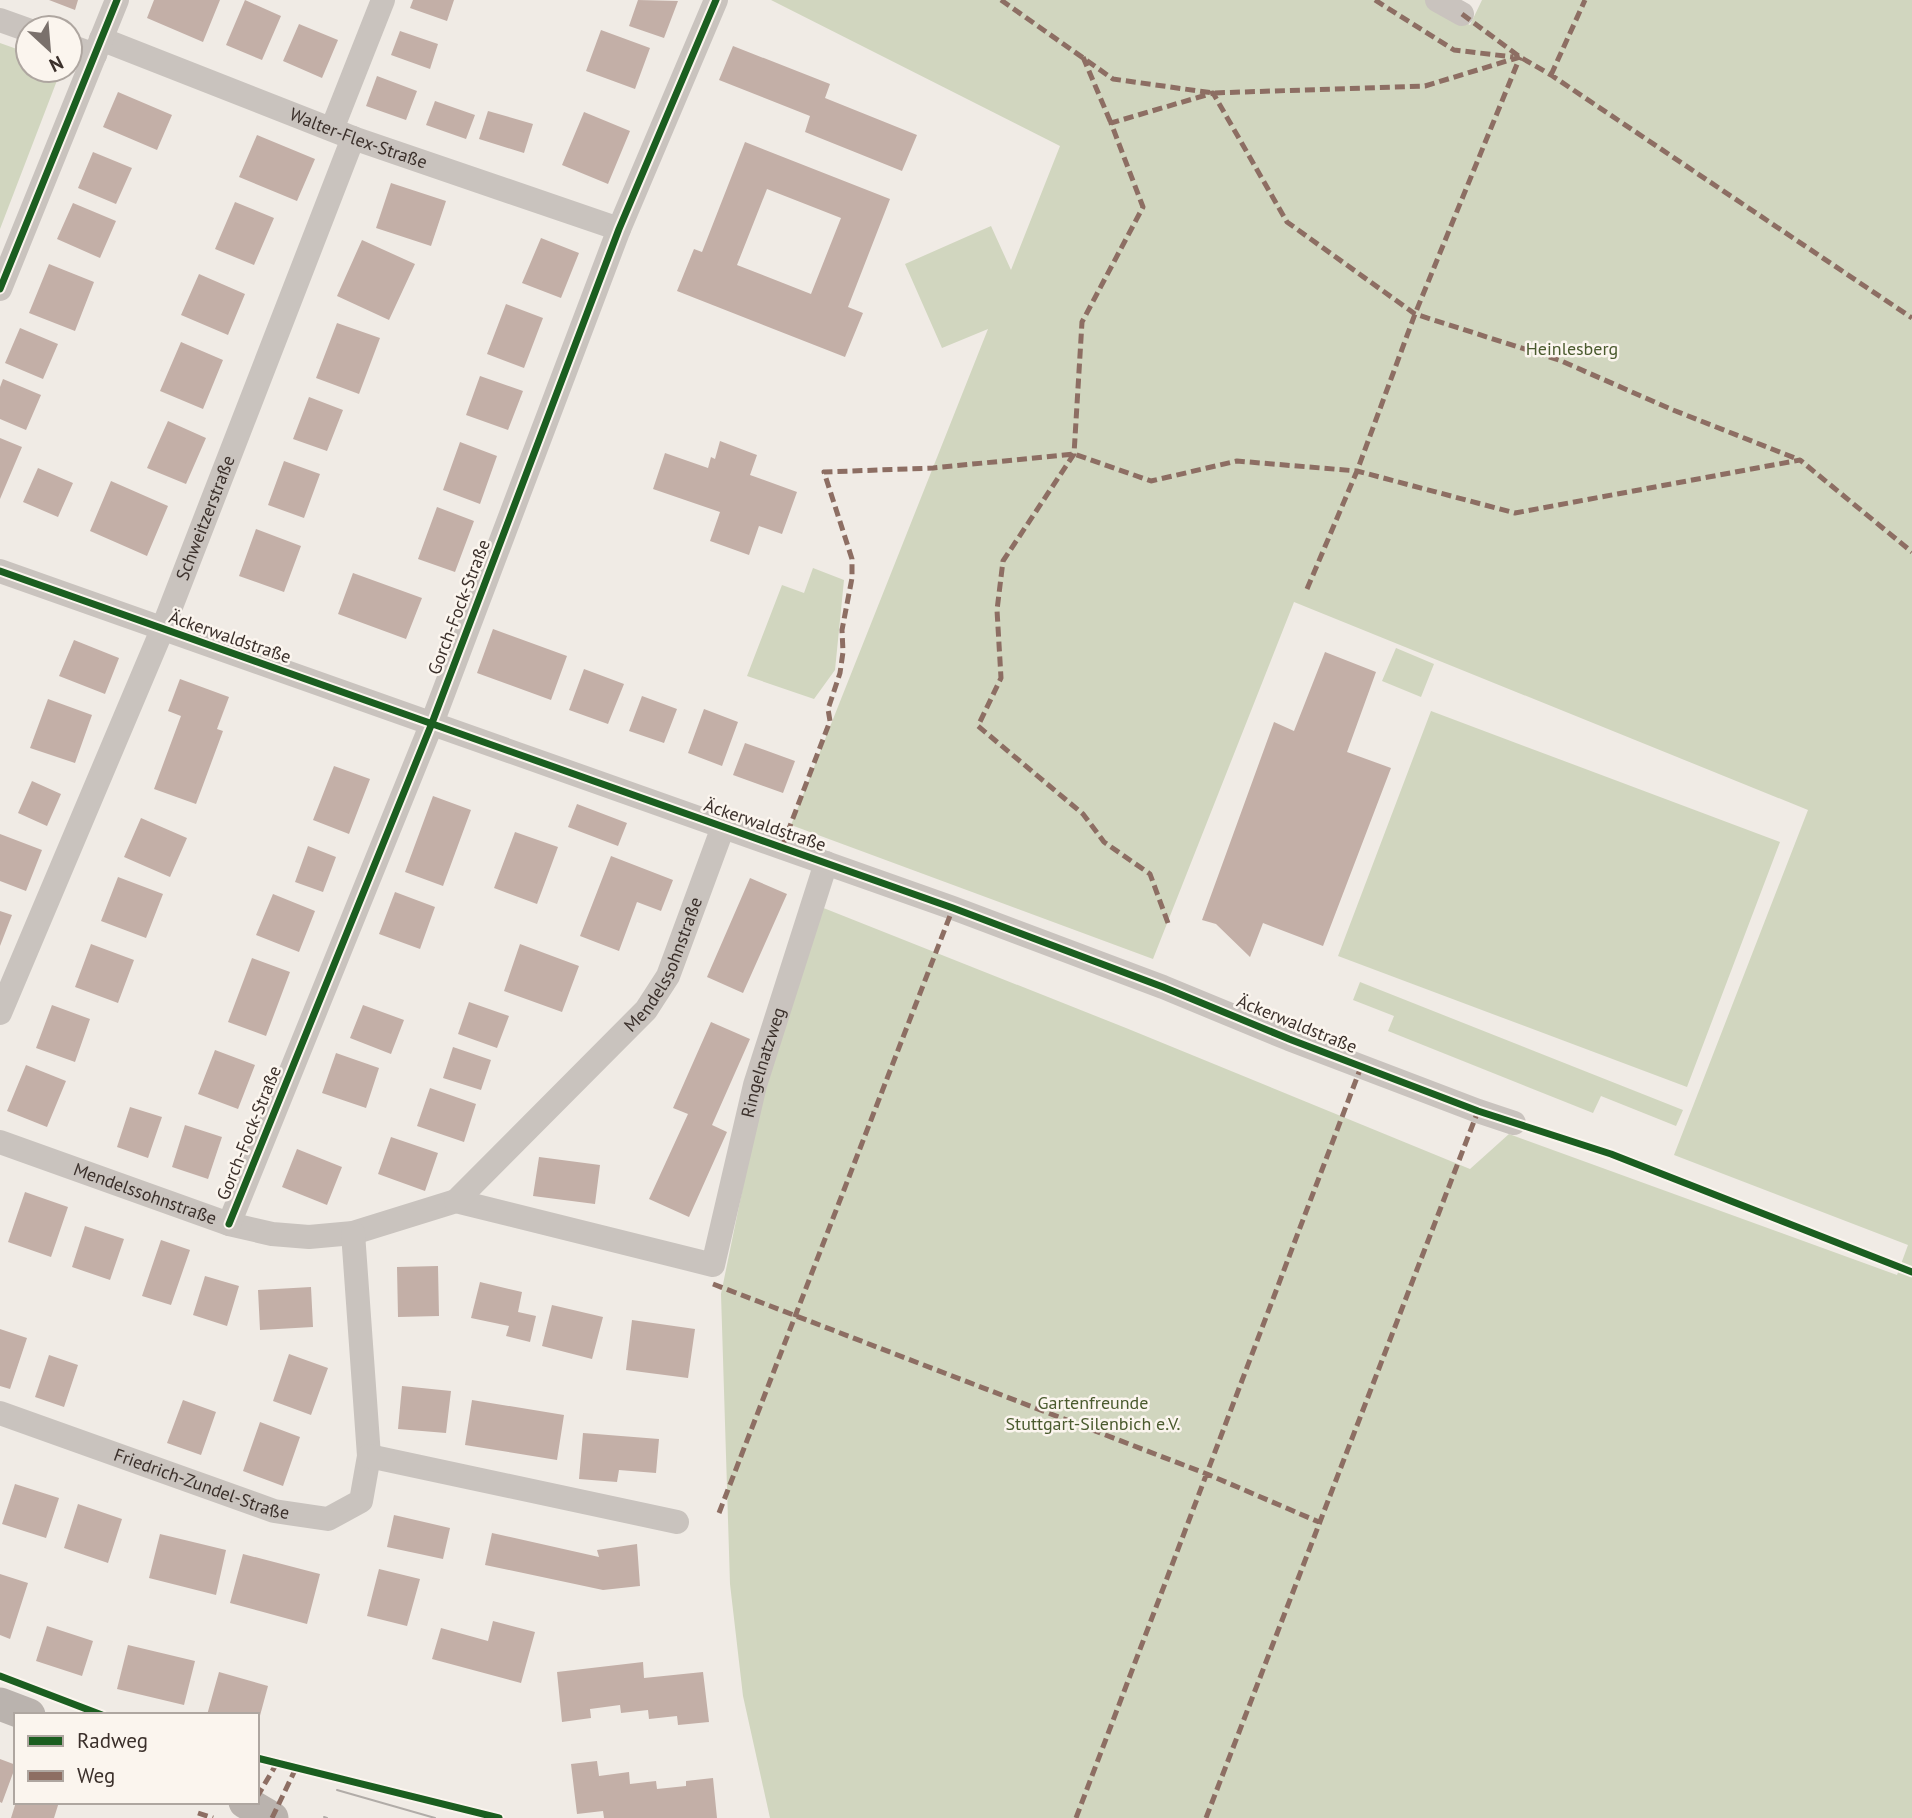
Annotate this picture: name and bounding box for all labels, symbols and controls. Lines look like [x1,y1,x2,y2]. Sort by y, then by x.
north arrow [14,14,84,84]
text: N [46,51,67,78]
street label: Walter-Flex-Straße [286,102,430,174]
park label: Heinlesberg [1526,337,1618,360]
street label: Schweitzerstraße [170,452,240,584]
street label: Gorch-Fock-Straße [422,536,495,678]
street label: Äckerwaldstraße [166,605,294,668]
street label: Äckerwaldstraße [701,793,829,856]
street label: Mendelssohnstraße [619,894,707,1037]
street label: Äckerwaldstraße [1234,989,1361,1058]
street label: Ringelnatzweg [736,1004,790,1120]
street label: Gorch-Fock-Straße [211,1062,286,1203]
street label: Mendelssohnstraße [70,1157,220,1230]
park label: Gartenfreunde Stuttgart-Silenbich e.V. [1006,1391,1180,1435]
street label: Friedrich-Zundel-Straße [111,1443,291,1524]
legend [14,1713,259,1804]
text: Radweg [77,1727,148,1754]
text: Weg [77,1762,115,1789]

